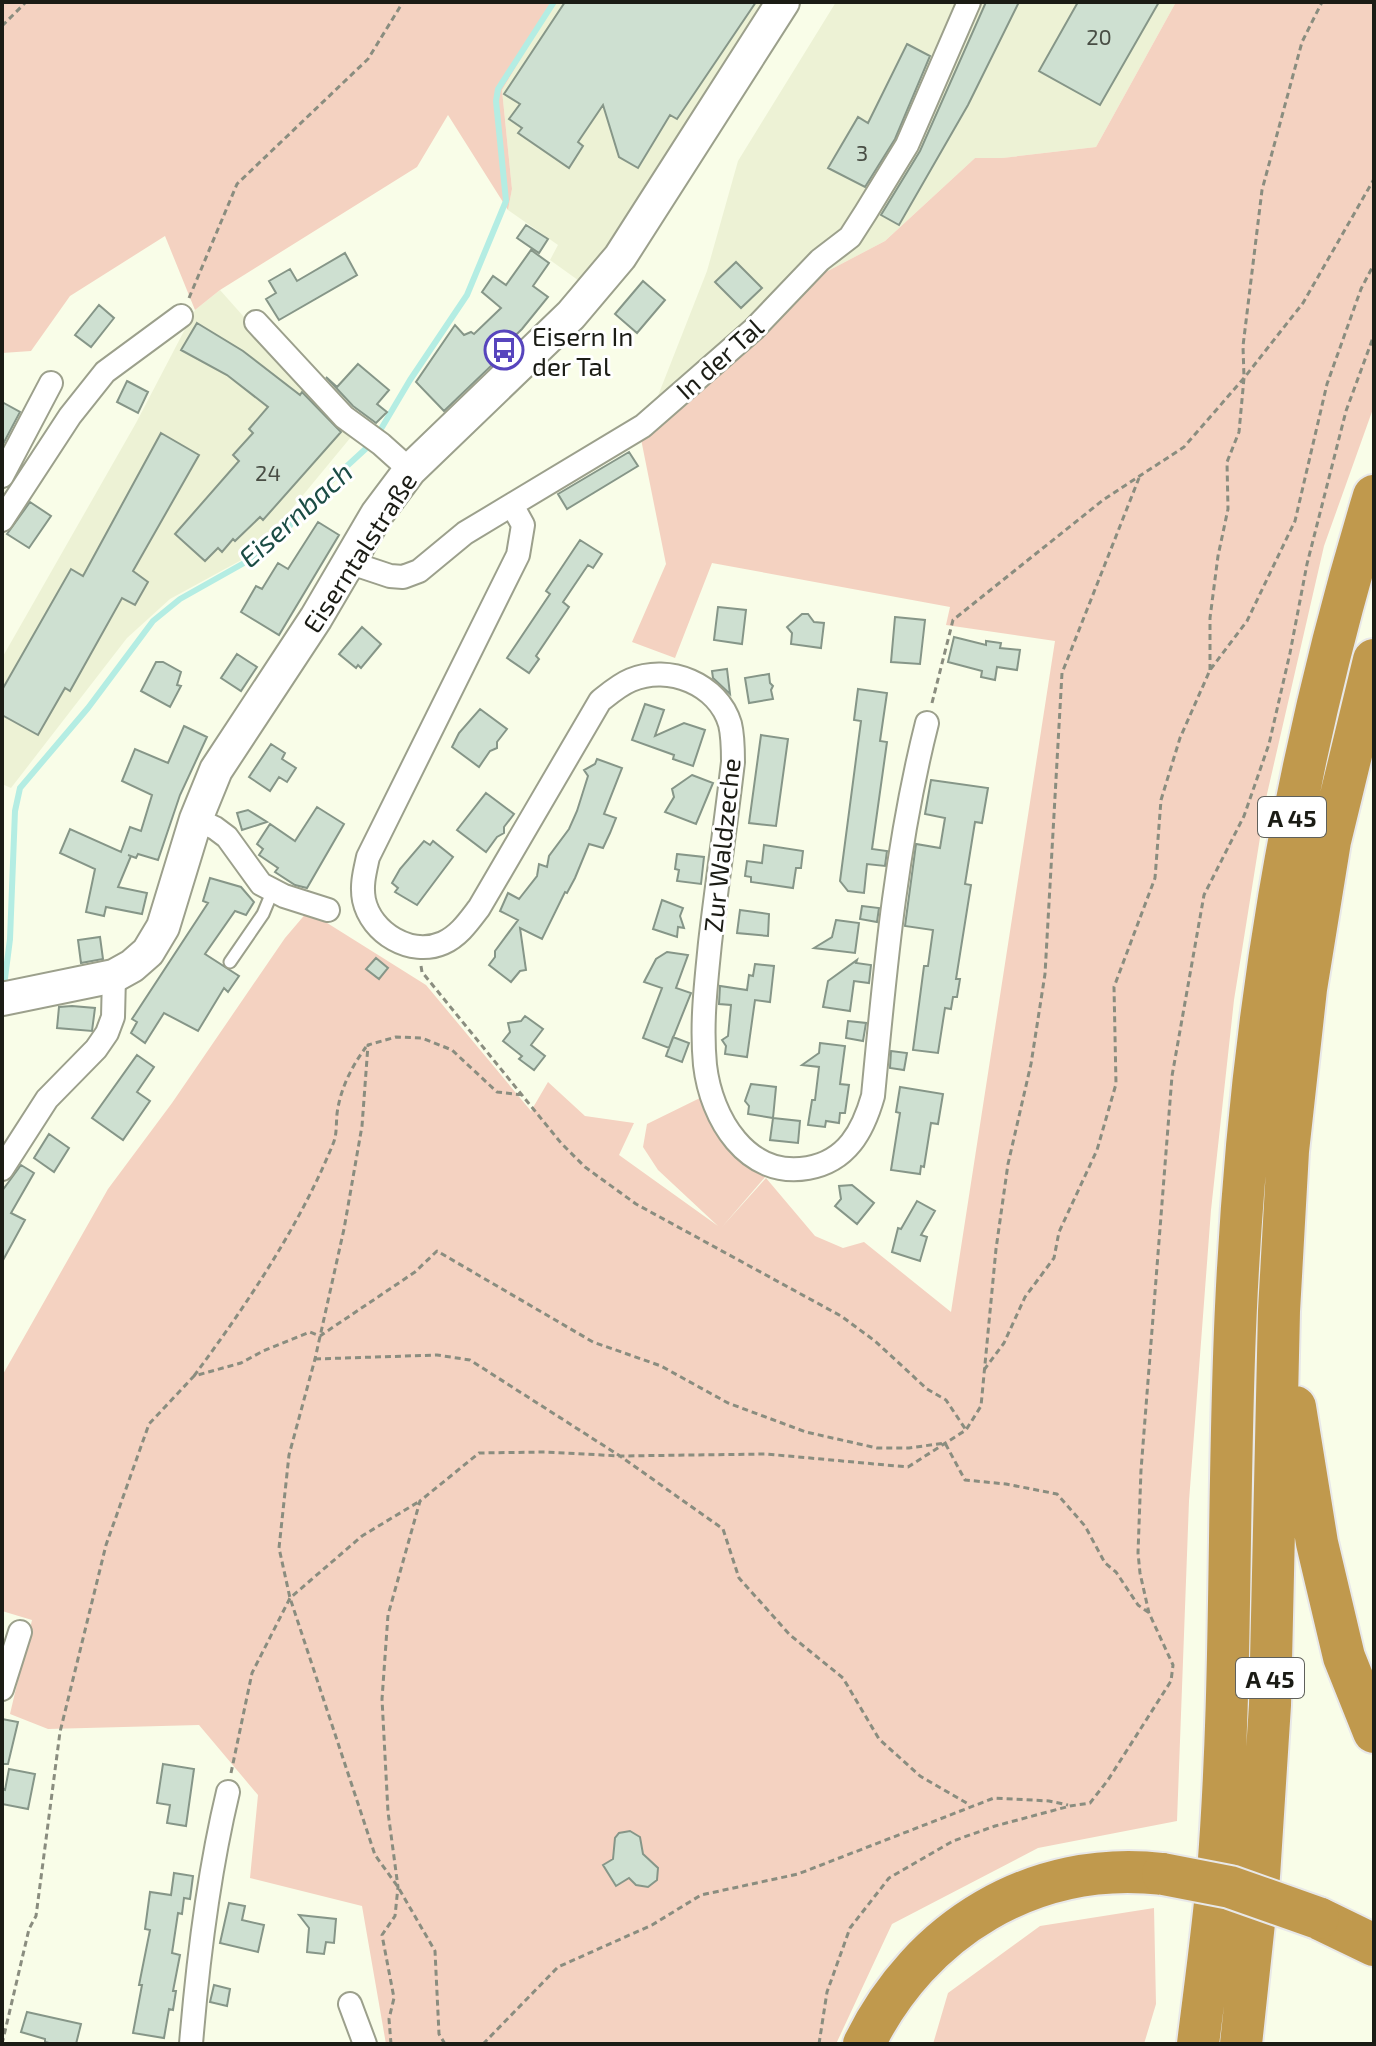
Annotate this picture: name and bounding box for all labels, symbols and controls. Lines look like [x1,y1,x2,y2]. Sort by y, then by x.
house number: 20 [1086,23,1112,49]
house number: 3 [856,139,868,165]
street label: In der Tal [669,311,769,405]
place label: Eisern In der Tal [532,320,633,381]
bus stop icon: Eisern In der Tal [483,329,525,371]
water label: Eisernbach [231,454,359,574]
house number: 24 [255,459,281,485]
street label: Eiserntalstraße [296,466,422,638]
street label: Zur Waldzeche [696,756,746,934]
road number: A 45 [1258,797,1326,837]
road number: A 45 [1236,1658,1304,1698]

